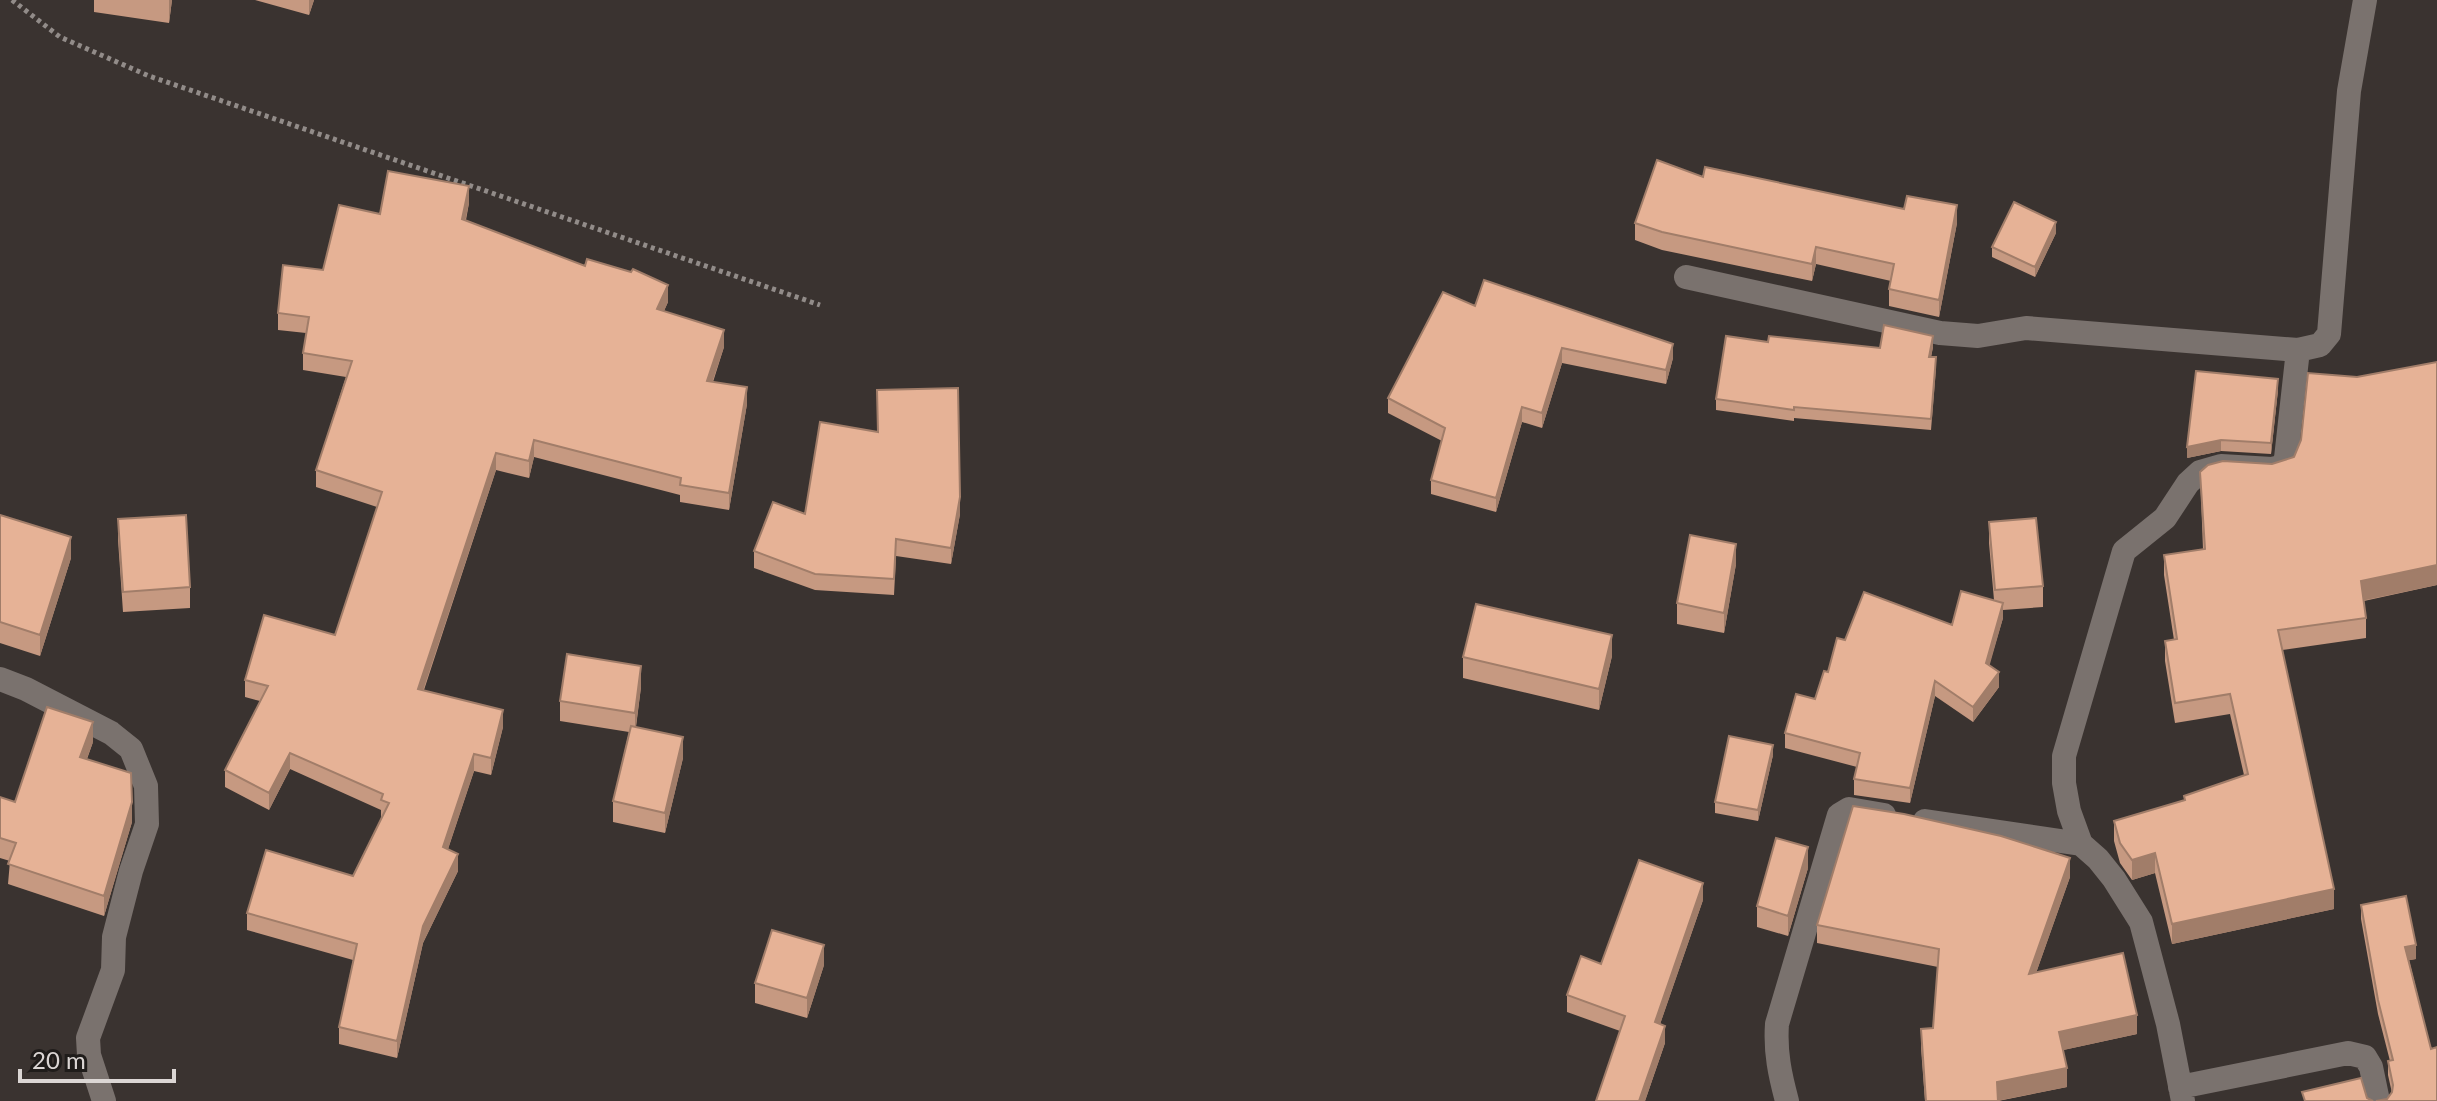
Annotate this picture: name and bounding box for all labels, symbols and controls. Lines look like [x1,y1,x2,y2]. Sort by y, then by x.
scale bar [20,1033,174,1083]
text: 20 m [32,1045,86,1074]

